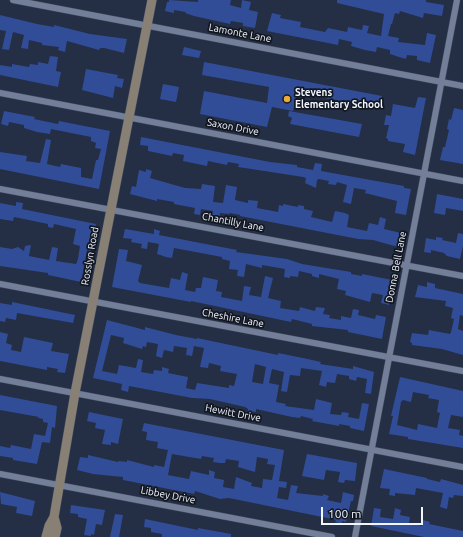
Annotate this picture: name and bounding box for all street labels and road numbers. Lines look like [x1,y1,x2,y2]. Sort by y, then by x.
street label: Lamonte Lane [208,21,272,45]
street label: Saxon Drive [206,116,260,138]
street label: Chantilly Lane [201,210,265,234]
street label: Rosslyn Road [79,226,101,286]
street label: Donna Bell Lane [383,230,409,304]
street label: Cheshire Lane [201,306,265,330]
street label: Hewitt Drive [204,402,262,424]
street label: Libbey Drive [140,484,196,506]

